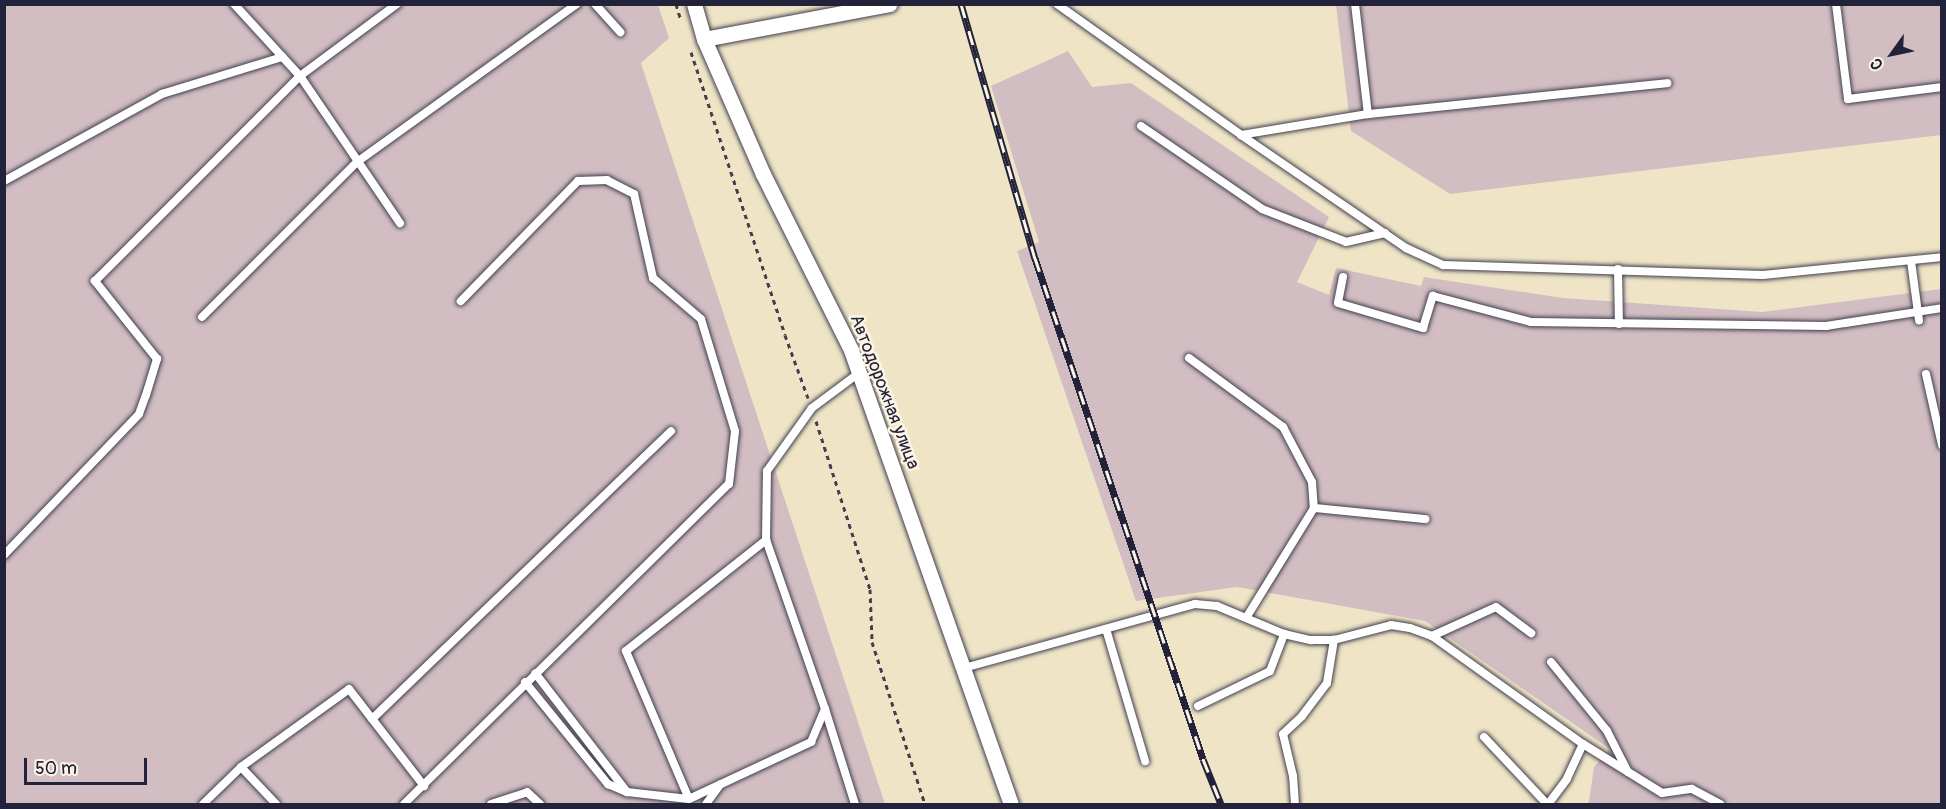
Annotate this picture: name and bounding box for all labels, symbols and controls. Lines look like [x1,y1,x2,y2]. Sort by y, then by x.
north arrow [1862,24,1922,84]
text: С [1866,54,1888,73]
street label: Автодорожная улица [845,312,923,472]
scale bar [27,746,150,784]
text: 50 m [35,757,77,780]

